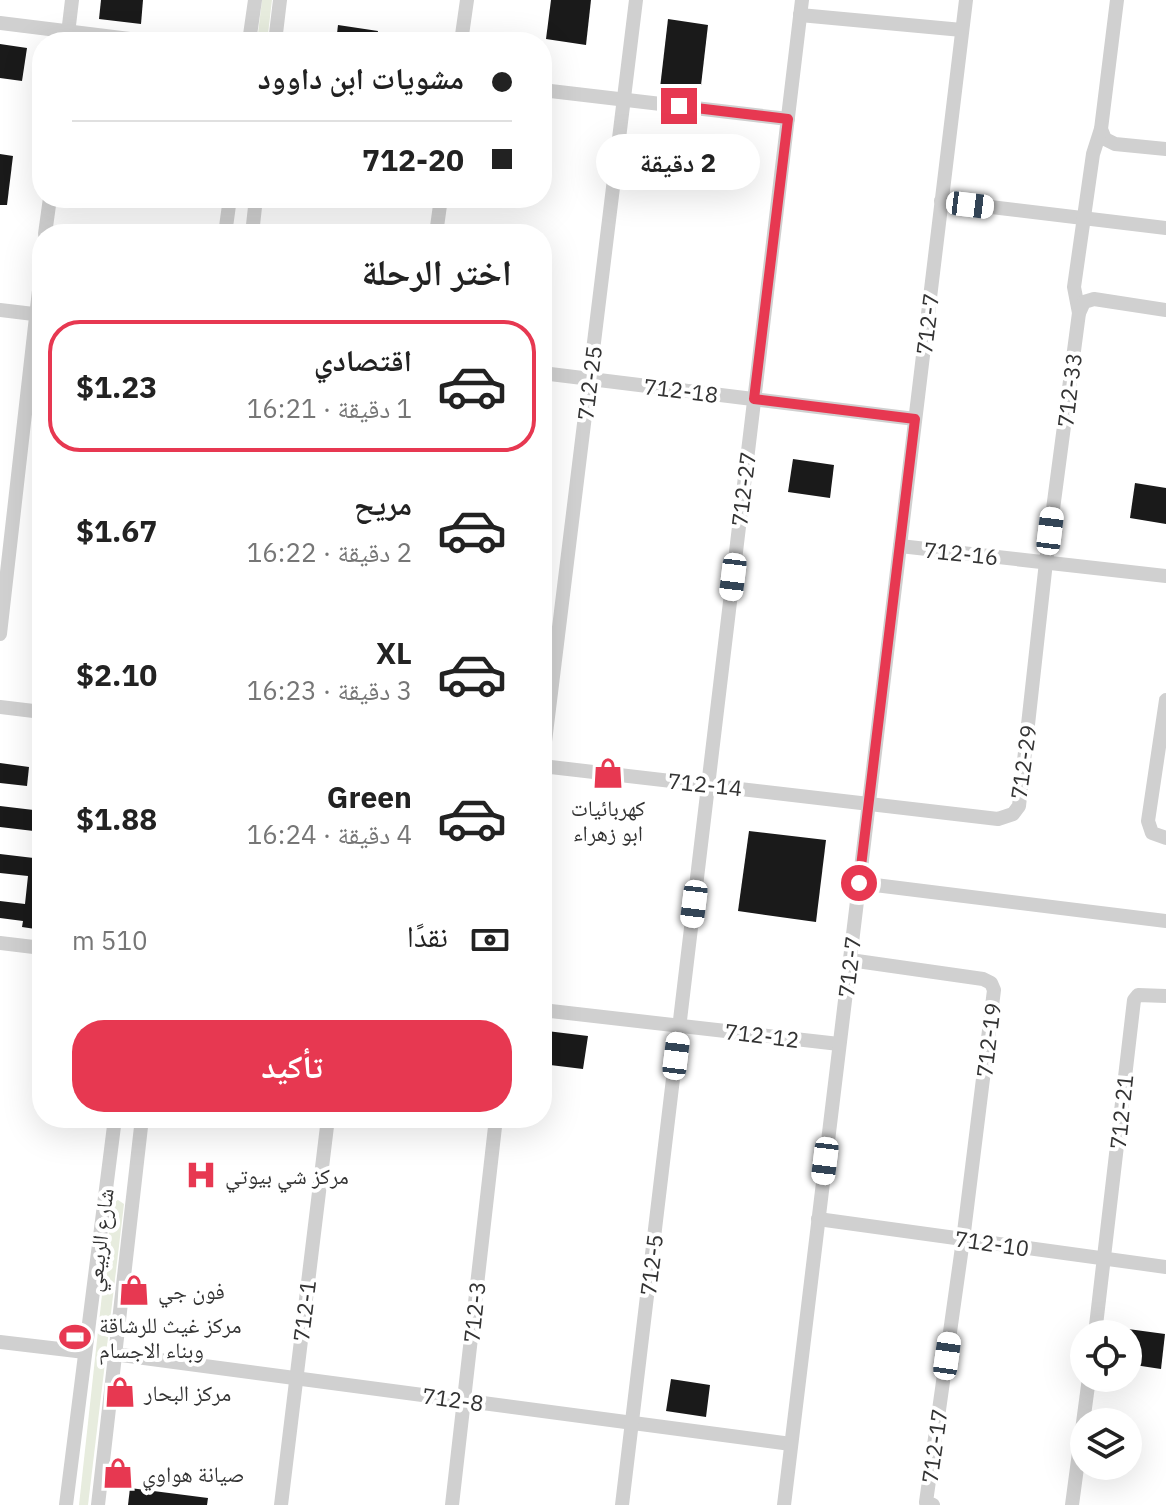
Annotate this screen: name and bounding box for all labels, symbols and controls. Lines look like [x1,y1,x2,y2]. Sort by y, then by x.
text: مشويات ابن داوود [258,58,464,97]
route end [661,88,697,124]
callout: 2 دقيقة [597,134,761,190]
text: 712-20 [362,140,464,179]
text: 2 دقيقة [640,145,716,179]
car [945,190,995,220]
text: اختر الرحلة [362,248,512,295]
street label: 712-7 [909,292,945,356]
text: اقتصادي [314,340,412,379]
street label: 712-25 [570,344,608,422]
icon: car [436,350,508,422]
street label: 712-33 [1050,351,1088,429]
text: $1.23 [76,367,157,406]
street label: 712-18 [642,371,720,409]
text: 1 دقيقة · 16:21 [247,391,412,425]
street label: 712-27 [724,450,762,528]
text: مريح [354,484,412,523]
icon: car [436,494,508,566]
car [1035,506,1065,556]
text: $1.67 [76,511,157,550]
text: 2 دقيقة · 16:22 [247,535,412,569]
street label: 712-16 [922,535,1000,571]
car [718,552,748,602]
text: XL [376,633,412,672]
icon: car [436,638,508,710]
text: $2.10 [76,655,157,694]
text: 3 دقيقة · 16:23 [247,673,412,707]
street label: 712-29 [1003,723,1043,801]
shop icon: كهربائيات ابو زهراء [591,756,625,790]
street label: 712-14 [666,766,744,802]
text: Green [327,777,412,816]
icon: car [436,782,508,854]
place label: كهربائيات ابو زهراء [571,793,645,847]
text: $1.88 [76,799,157,838]
text: 4 دقيقة · 16:24 [247,817,412,851]
route start [841,865,877,901]
car [679,879,709,929]
text: نقدًا [407,916,448,955]
icon: cash [468,918,512,962]
text: 510 m [72,923,148,957]
street label: 712-7 [831,935,867,999]
street label: 712-19 [969,1001,1007,1079]
street label: 712-12 [723,1016,801,1054]
button: تأكيد [72,1020,512,1112]
car [661,1031,691,1081]
street label: 712-21 [1103,1073,1139,1151]
car [810,1136,840,1186]
hospital icon: مركز شي بيوتي [184,1158,218,1192]
place label: مركز شي بيوتي [225,1161,349,1193]
street label: شارع الربيعي [78,1187,123,1294]
street label: 712-10 [953,1223,1031,1263]
street label: 712-5 [633,1233,669,1297]
shop icon: فون جي [117,1273,151,1307]
place label: فون جي [158,1276,225,1308]
street label: 712-1 [286,1279,322,1343]
street label: 712-3 [456,1280,492,1344]
place label: مركز غيث للرشاقة وبناء الاجسام [99,1310,242,1365]
sports icon: مركز غيث للرشاقة وبناء الاجسام [58,1320,92,1354]
map controls [1070,1320,1142,1480]
button: locate [1070,1320,1142,1392]
car [932,1331,962,1381]
shop icon: مركز البحار [103,1375,137,1409]
place label: مركز البحار [143,1378,231,1407]
street label: 712-8 [420,1380,486,1418]
street label: 712-17 [914,1407,954,1485]
button: layers [1070,1408,1142,1480]
shop icon: صيانة هواوي [101,1456,135,1490]
place label: صيانة هواوي [142,1459,245,1491]

